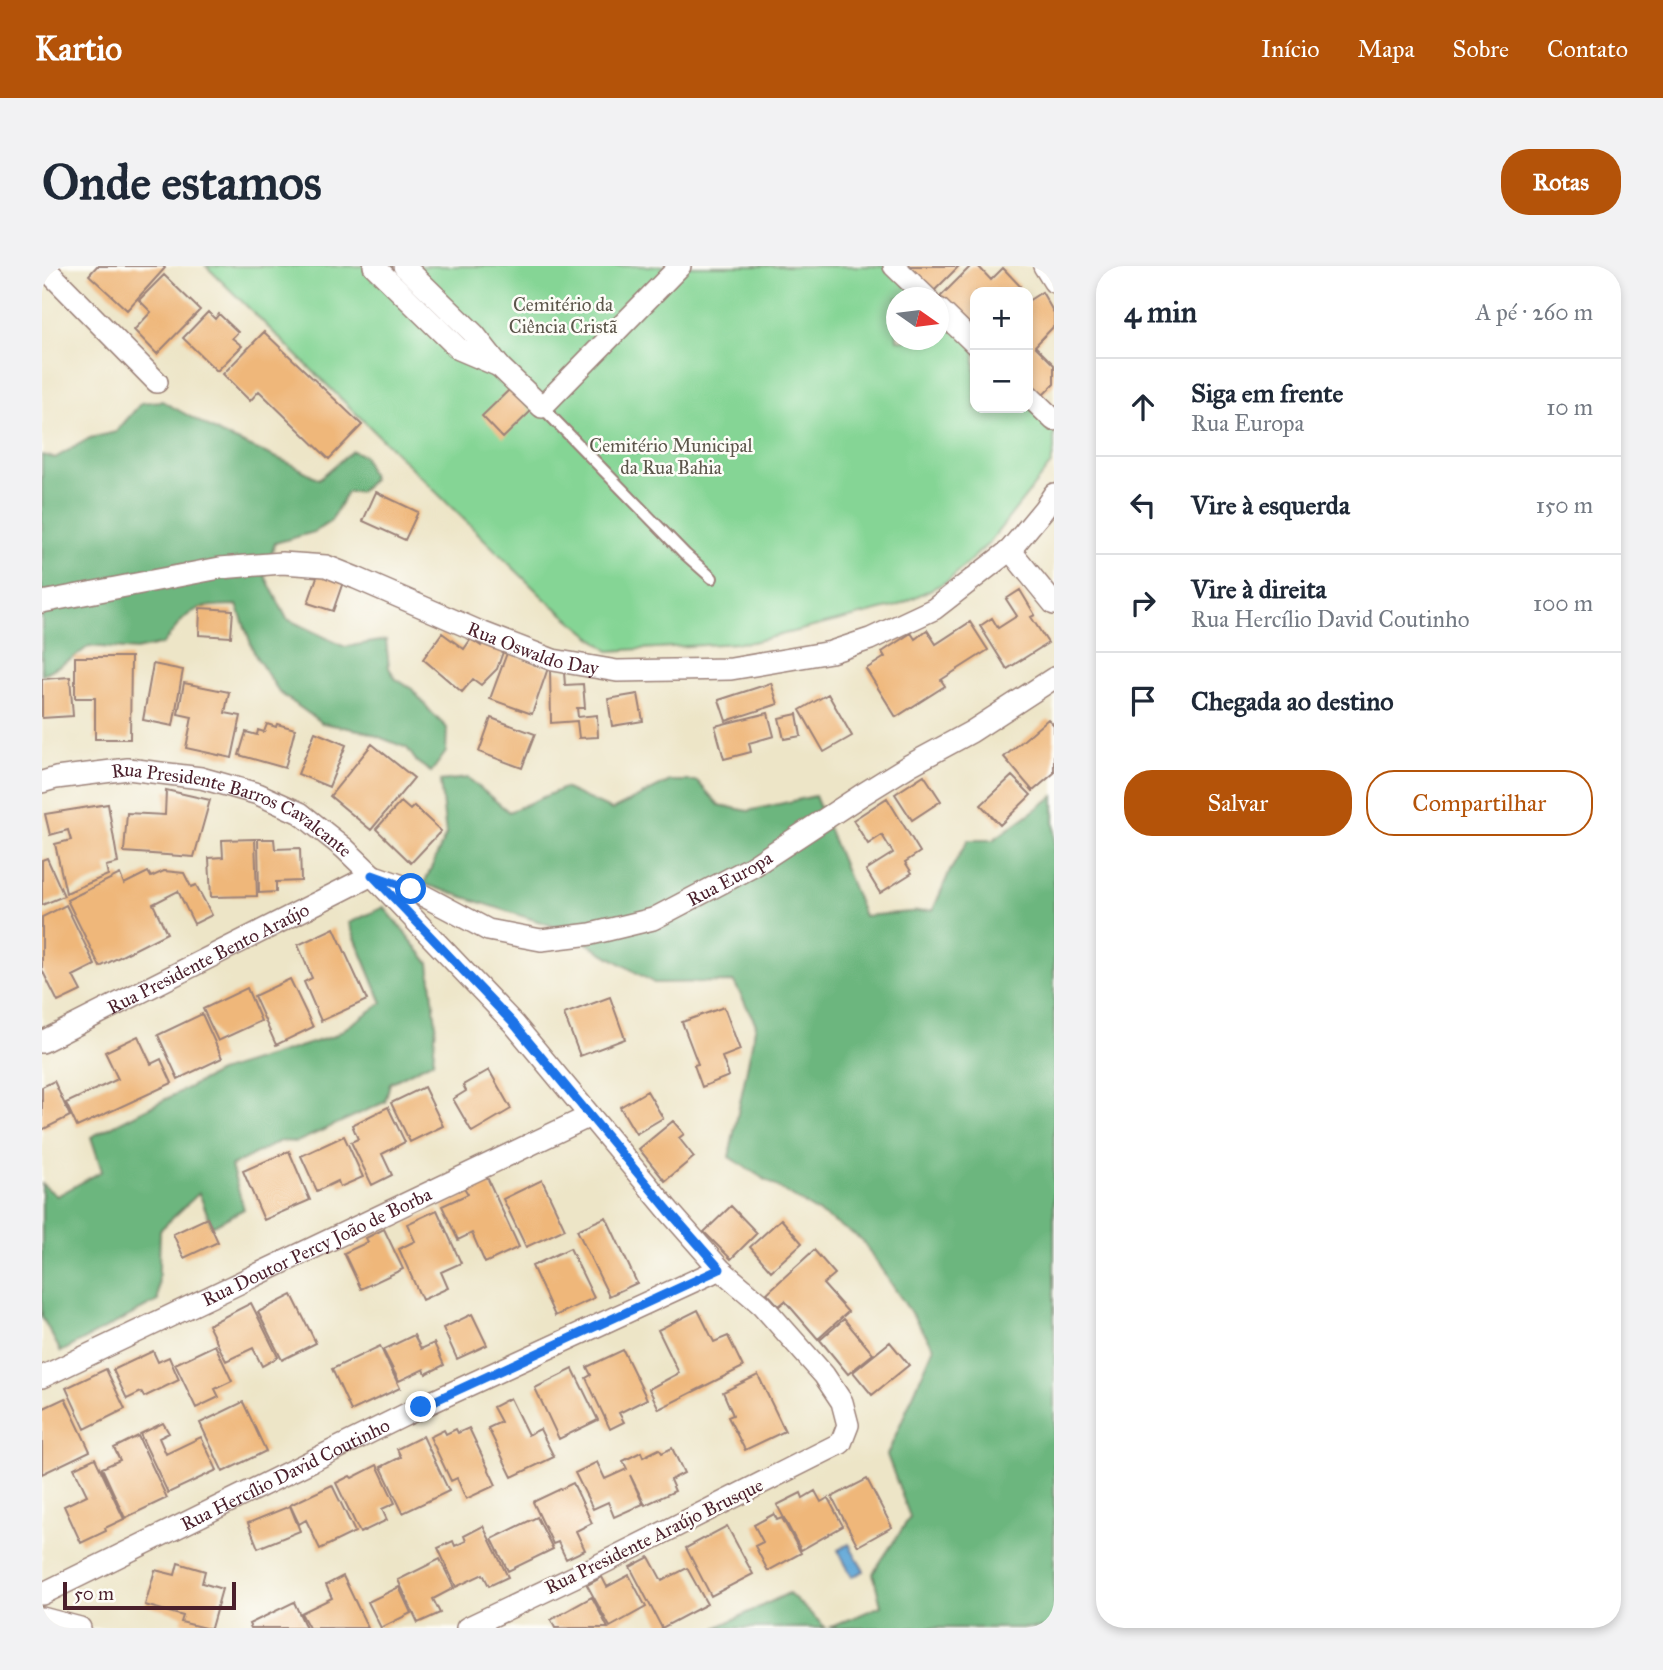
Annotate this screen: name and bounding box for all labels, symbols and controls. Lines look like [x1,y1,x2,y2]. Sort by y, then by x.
text: Kartio [35,29,122,69]
text: Início [1261,34,1320,64]
text: Mapa [1358,34,1415,64]
text: Sobre [1453,34,1509,64]
text: Contato [1547,34,1628,64]
button: Rotas [1501,149,1621,215]
text: Onde estamos [42,153,322,212]
north arrow [886,287,949,350]
map controls [970,287,1033,413]
button: + [970,287,1033,350]
park label: Cemitério da Ciência Cristã [509,293,618,338]
text: 4 min [1124,294,1197,330]
text: A pé · 260 m [1476,298,1593,326]
button: − [970,350,1033,413]
text: Siga em frente [1191,377,1343,409]
icon: ahead [1124,388,1162,426]
text: 10 m [1546,393,1593,421]
text: Rua Europa [1191,409,1304,437]
park label: Cemitério Municipal da Rua Bahia [589,434,754,479]
icon: left [1124,486,1162,524]
text: Vire à esquerda [1191,489,1350,521]
text: 150 m [1536,491,1593,519]
text: Vire à direita [1191,573,1327,605]
icon: right [1124,584,1162,622]
text: 100 m [1533,589,1593,617]
text: Rua Hercílio David Coutinho [1191,605,1469,633]
street label: Rua Oswaldo Day [464,616,602,679]
icon: arrive [1124,682,1162,720]
text: Chegada ao destino [1191,685,1394,717]
street label: Rua Presidente Barros Cavalcante [110,757,357,861]
button: Salvar [1124,770,1352,836]
button: Compartilhar [1366,770,1593,836]
street label: Rua Europa [683,845,777,911]
route start [395,873,426,904]
street label: Rua Presidente Bento Araújo [103,897,313,1019]
street label: Rua Doutor Percy João de Borba [198,1181,436,1311]
route end [405,1391,436,1422]
street label: Rua Hercílio David Coutinho [177,1413,394,1535]
street label: Rua Presidente Araújo Brusque [541,1473,767,1600]
scale bar [63,1579,236,1611]
text: 50 m [74,1582,114,1605]

